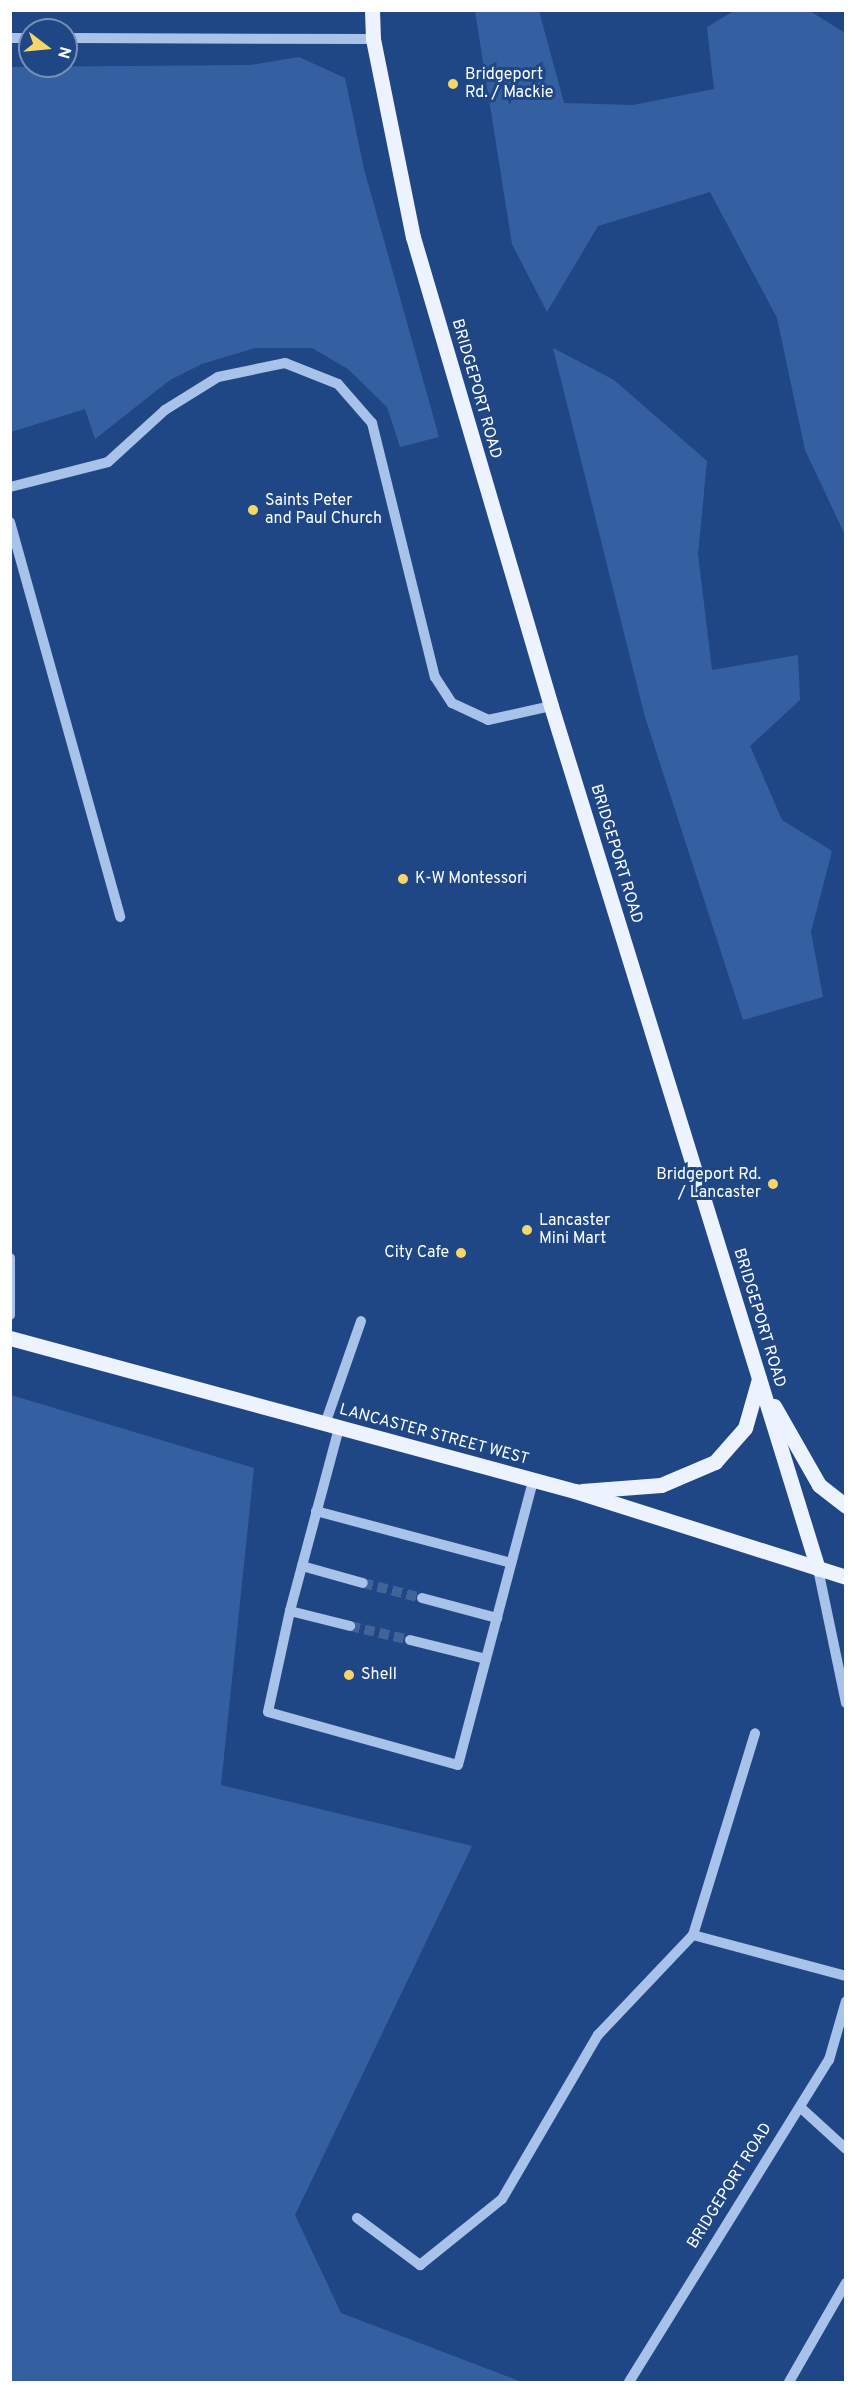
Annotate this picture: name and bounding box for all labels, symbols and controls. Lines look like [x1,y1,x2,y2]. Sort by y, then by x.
north arrow [18,18,78,78]
text: N [52,44,75,61]
place label: Bridgeport Rd. / Mackie [465,65,553,103]
marker: Bridgeport Rd. / Mackie [446,77,460,91]
street label: BRIDGEPORT ROAD [447,317,505,461]
place label: Saints Peter and Paul Church [265,491,382,529]
marker: Saints Peter and Paul Church [246,503,260,517]
street label: BRIDGEPORT ROAD [586,782,646,926]
place label: K-W Montessori [415,869,527,889]
marker: K-W Montessori [396,872,410,886]
place label: Bridgeport Rd. / Lancaster [656,1165,761,1203]
marker: Bridgeport Rd. / Lancaster [766,1177,780,1191]
place label: Lancaster Mini Mart [539,1211,610,1249]
marker: Lancaster Mini Mart [520,1223,534,1237]
place label: City Cafe [384,1243,449,1263]
marker: City Cafe [454,1246,468,1260]
street label: BRIDGEPORT ROAD [729,1246,789,1390]
street label: LANCASTER STREET WEST [337,1400,531,1470]
place label: Shell [361,1665,397,1685]
marker: Shell [342,1668,356,1682]
street label: BRIDGEPORT ROAD [683,2119,777,2253]

